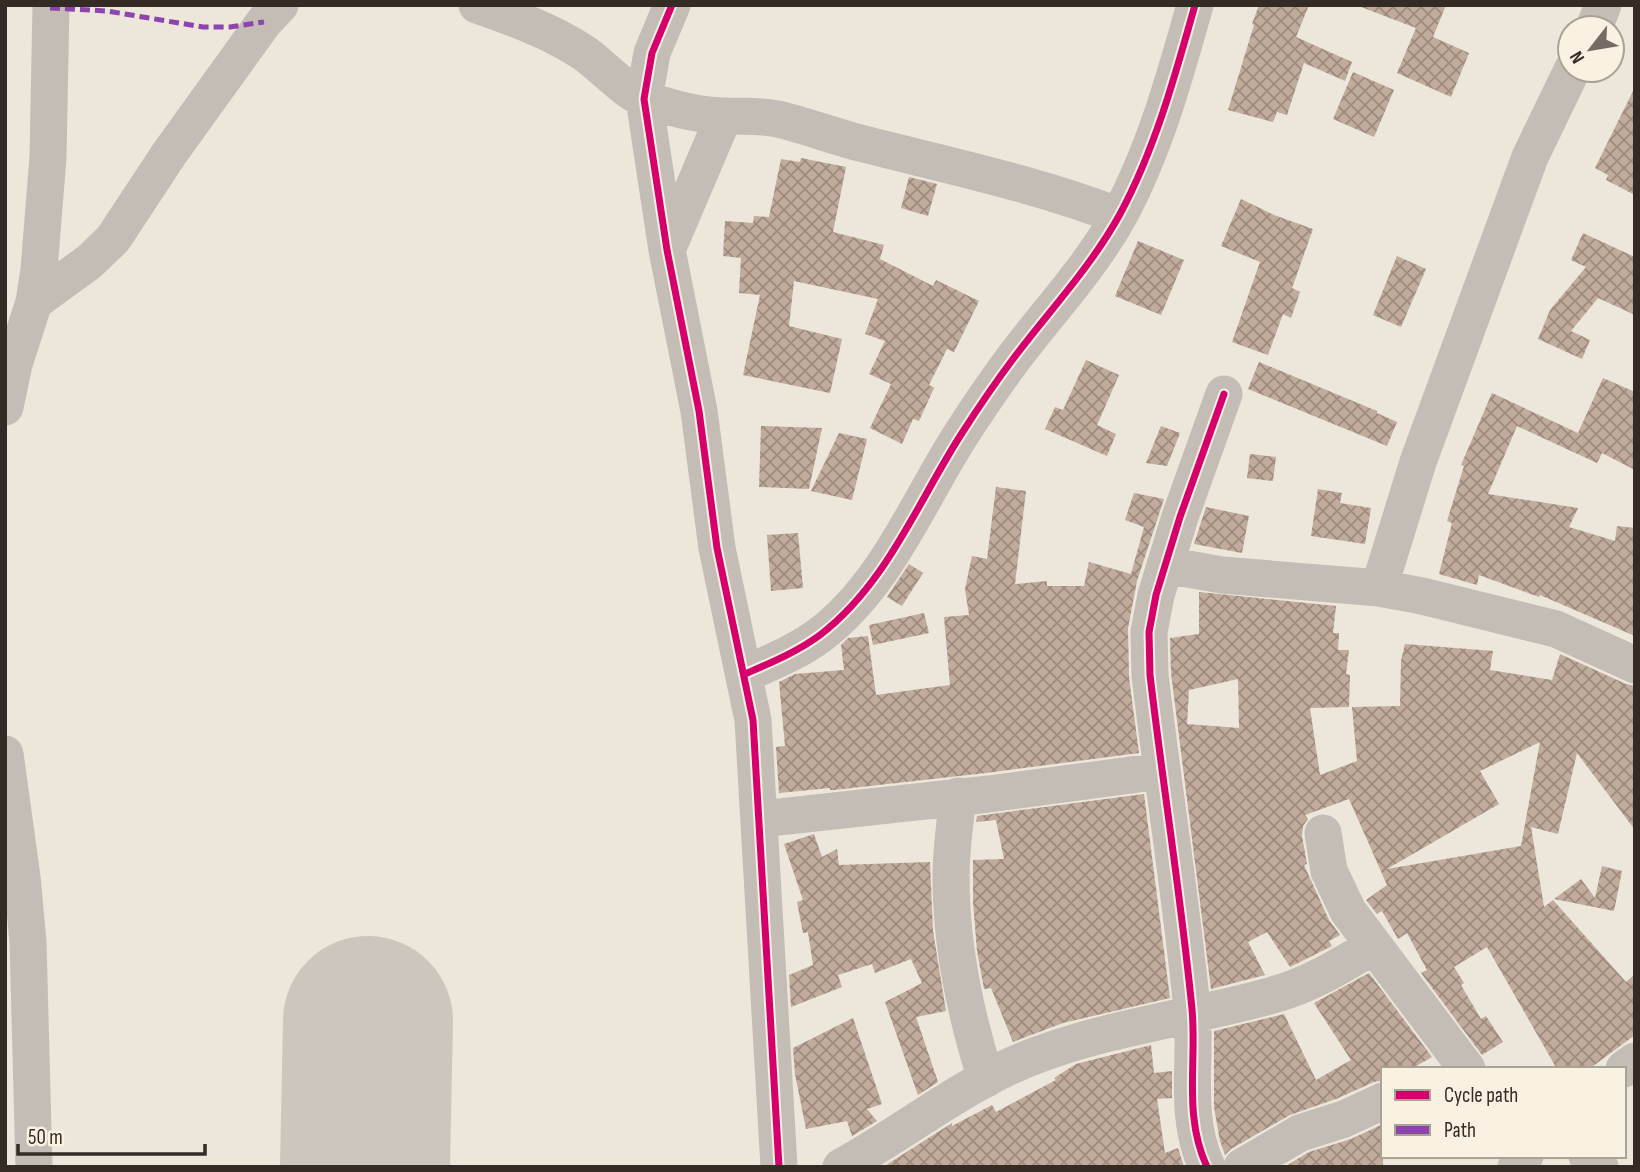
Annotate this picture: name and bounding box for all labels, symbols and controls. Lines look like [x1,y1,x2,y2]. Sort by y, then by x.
north arrow [1556,14,1626,84]
text: N [1565,47,1590,67]
legend [1381,1067,1626,1158]
text: Cycle path [1444,1083,1518,1108]
scale bar [18,1112,205,1156]
text: Path [1444,1118,1476,1143]
text: 50 m [28,1125,63,1150]

